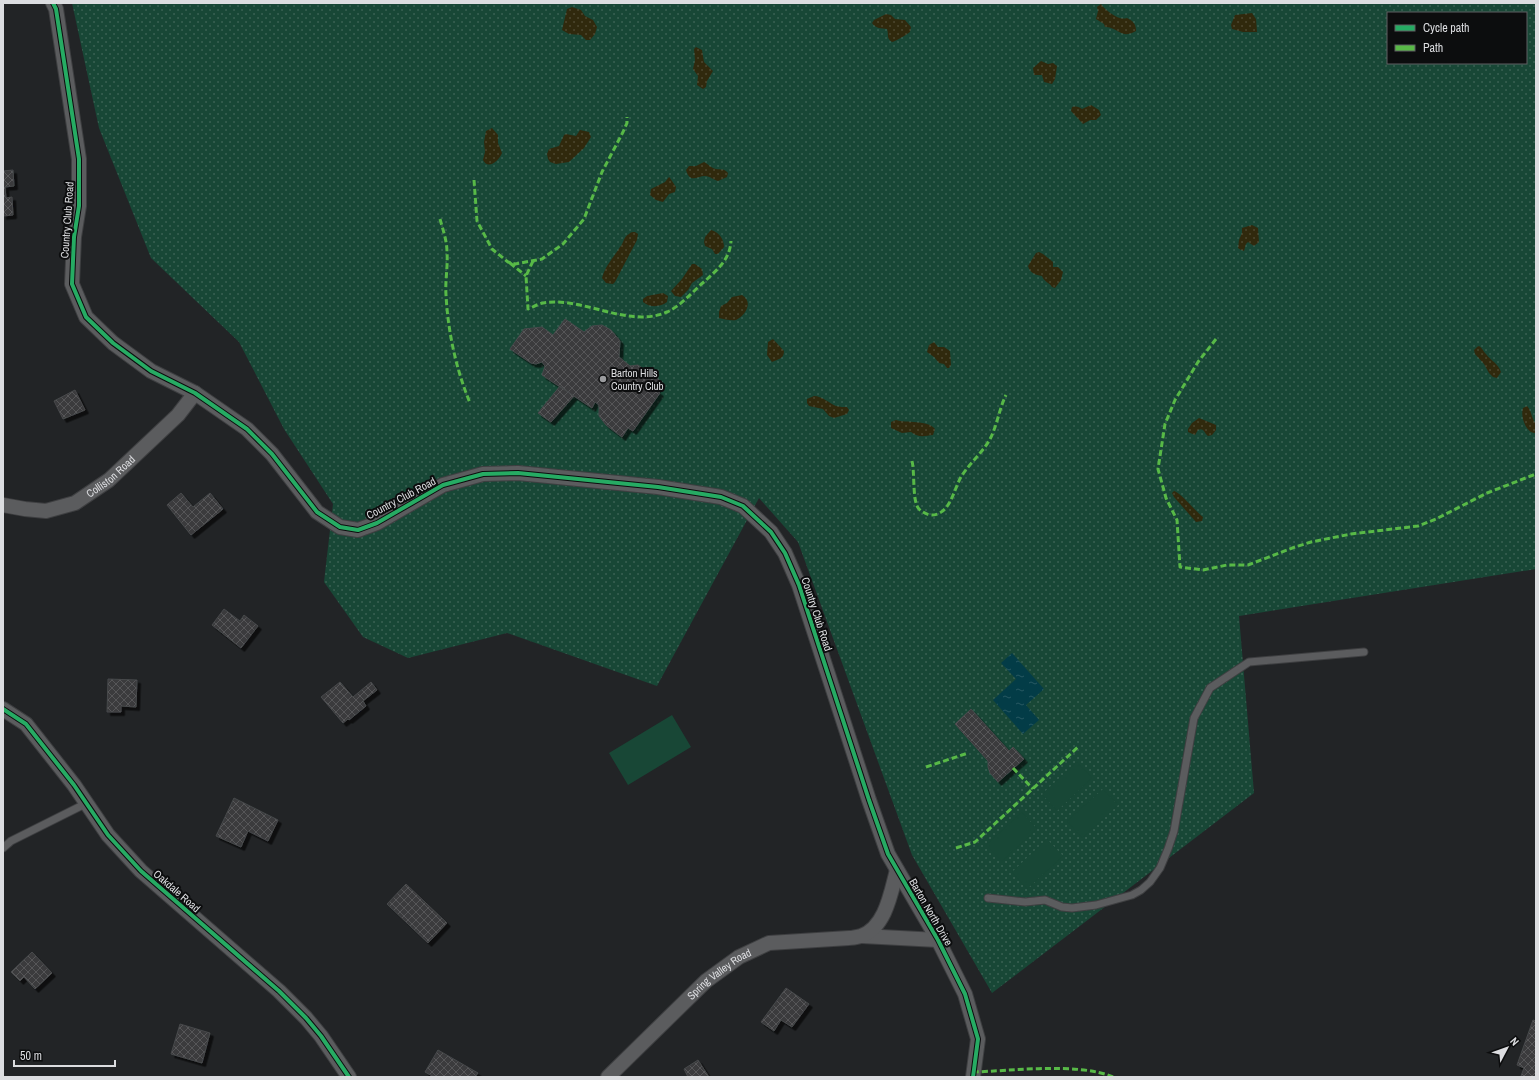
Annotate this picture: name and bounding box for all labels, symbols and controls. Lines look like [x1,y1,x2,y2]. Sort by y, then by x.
legend [1387,12,1527,64]
text: Cycle path [1423,20,1470,36]
text: Path [1423,40,1443,56]
street label: Country Club Road [57,181,77,259]
place label: Barton Hills Country Club [611,366,664,393]
marker: Barton Hills Country Club [598,374,608,384]
street label: Colliston Road [83,452,138,501]
street label: Country Club Road [364,474,438,522]
street label: Country Club Road [798,575,836,653]
street label: Oakdale Road [151,867,203,915]
street label: Barton North Drive [906,876,956,948]
street label: Spring Valley Road [684,945,753,1003]
north arrow [1487,1028,1527,1068]
text: N [1507,1034,1522,1048]
scale bar [14,1042,115,1068]
text: 50 m [20,1048,42,1064]

